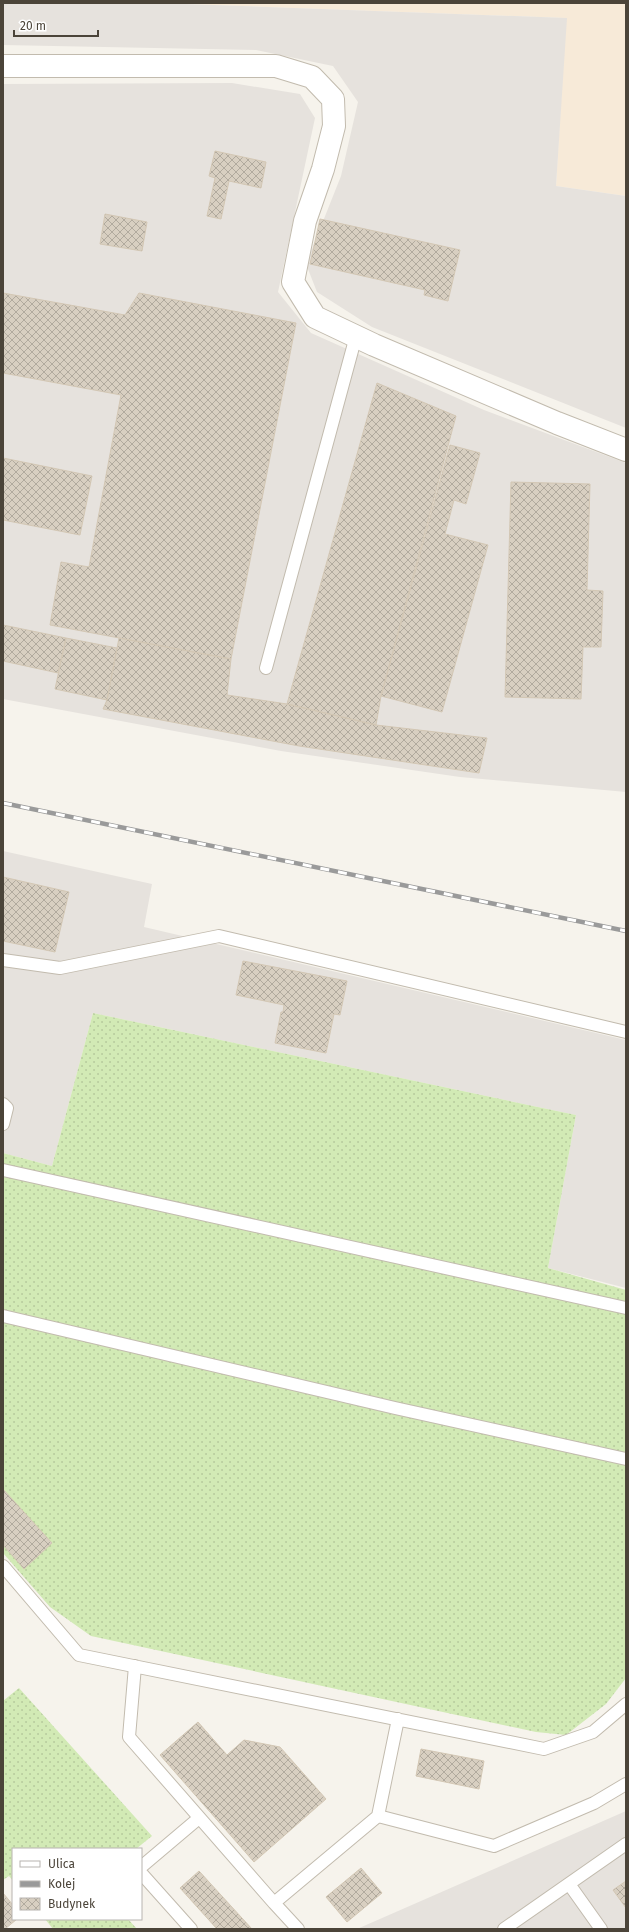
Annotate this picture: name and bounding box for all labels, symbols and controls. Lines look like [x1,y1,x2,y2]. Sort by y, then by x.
scale bar [14,12,98,38]
text: 20 m [20,19,46,33]
legend [12,1848,142,1920]
text: Ulica [48,1857,75,1871]
text: Kolej [48,1877,75,1891]
text: Budynek [48,1897,96,1911]

